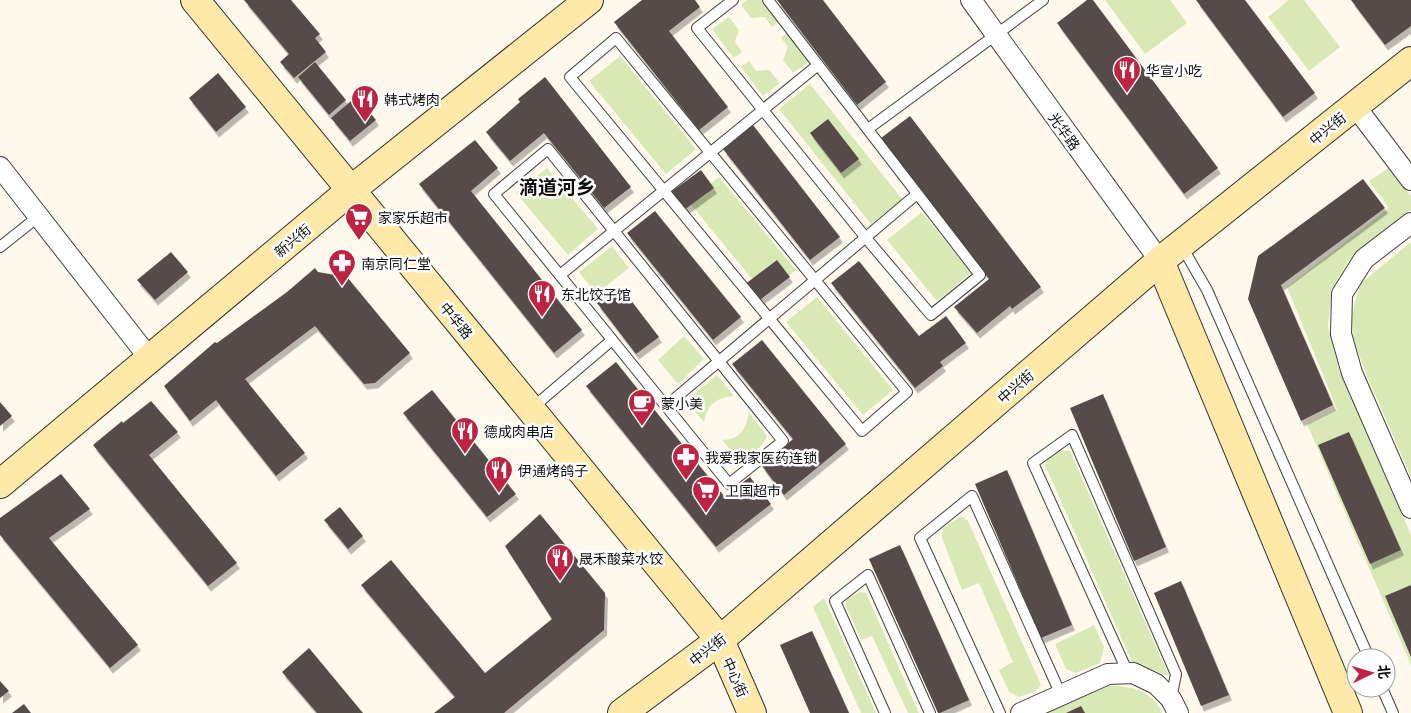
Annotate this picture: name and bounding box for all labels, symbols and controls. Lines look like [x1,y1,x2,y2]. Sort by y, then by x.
restaurant icon: 华宣小吃 [1112,55,1142,94]
place label: 华宣小吃 [1146,60,1202,80]
restaurant icon: 韩式烤肉 [350,84,380,123]
place label: 韩式烤肉 [384,89,440,109]
street label: 中兴街 [1304,107,1350,149]
street label: 光华路 [1045,108,1085,154]
district label: 滴道河乡 [519,172,595,199]
supermarket icon: 家家乐超市 [344,202,374,241]
place label: 家家乐超市 [378,207,448,227]
street label: 新兴街 [269,219,315,261]
pharmacy icon: 南京同仁堂 [327,248,357,287]
place label: 南京同仁堂 [361,253,431,273]
restaurant icon: 东北饺子馆 [527,279,557,318]
place label: 东北饺子馆 [561,284,631,304]
street label: 中华路 [436,297,478,343]
street label: 中兴街 [993,365,1037,407]
cafe icon: 蒙小美 [627,388,657,427]
place label: 蒙小美 [661,393,703,413]
restaurant icon: 德成肉串店 [450,416,480,455]
place label: 德成肉串店 [484,421,554,441]
pharmacy icon: 我爱我家医药连锁 [671,442,701,481]
place label: 我爱我家医药连锁 [705,447,817,467]
restaurant icon: 伊通烤鸽子 [484,455,514,494]
place label: 伊通烤鸽子 [518,460,588,480]
supermarket icon: 卫国超市 [691,475,721,514]
place label: 卫国超市 [725,480,781,500]
restaurant icon: 晟禾酸菜水饺 [545,543,575,582]
place label: 晟禾酸菜水饺 [579,548,663,568]
street label: 中兴街 [684,628,730,670]
north arrow [1346,648,1396,698]
street label: 中心街 [718,654,754,700]
text: 北 [1374,664,1396,680]

